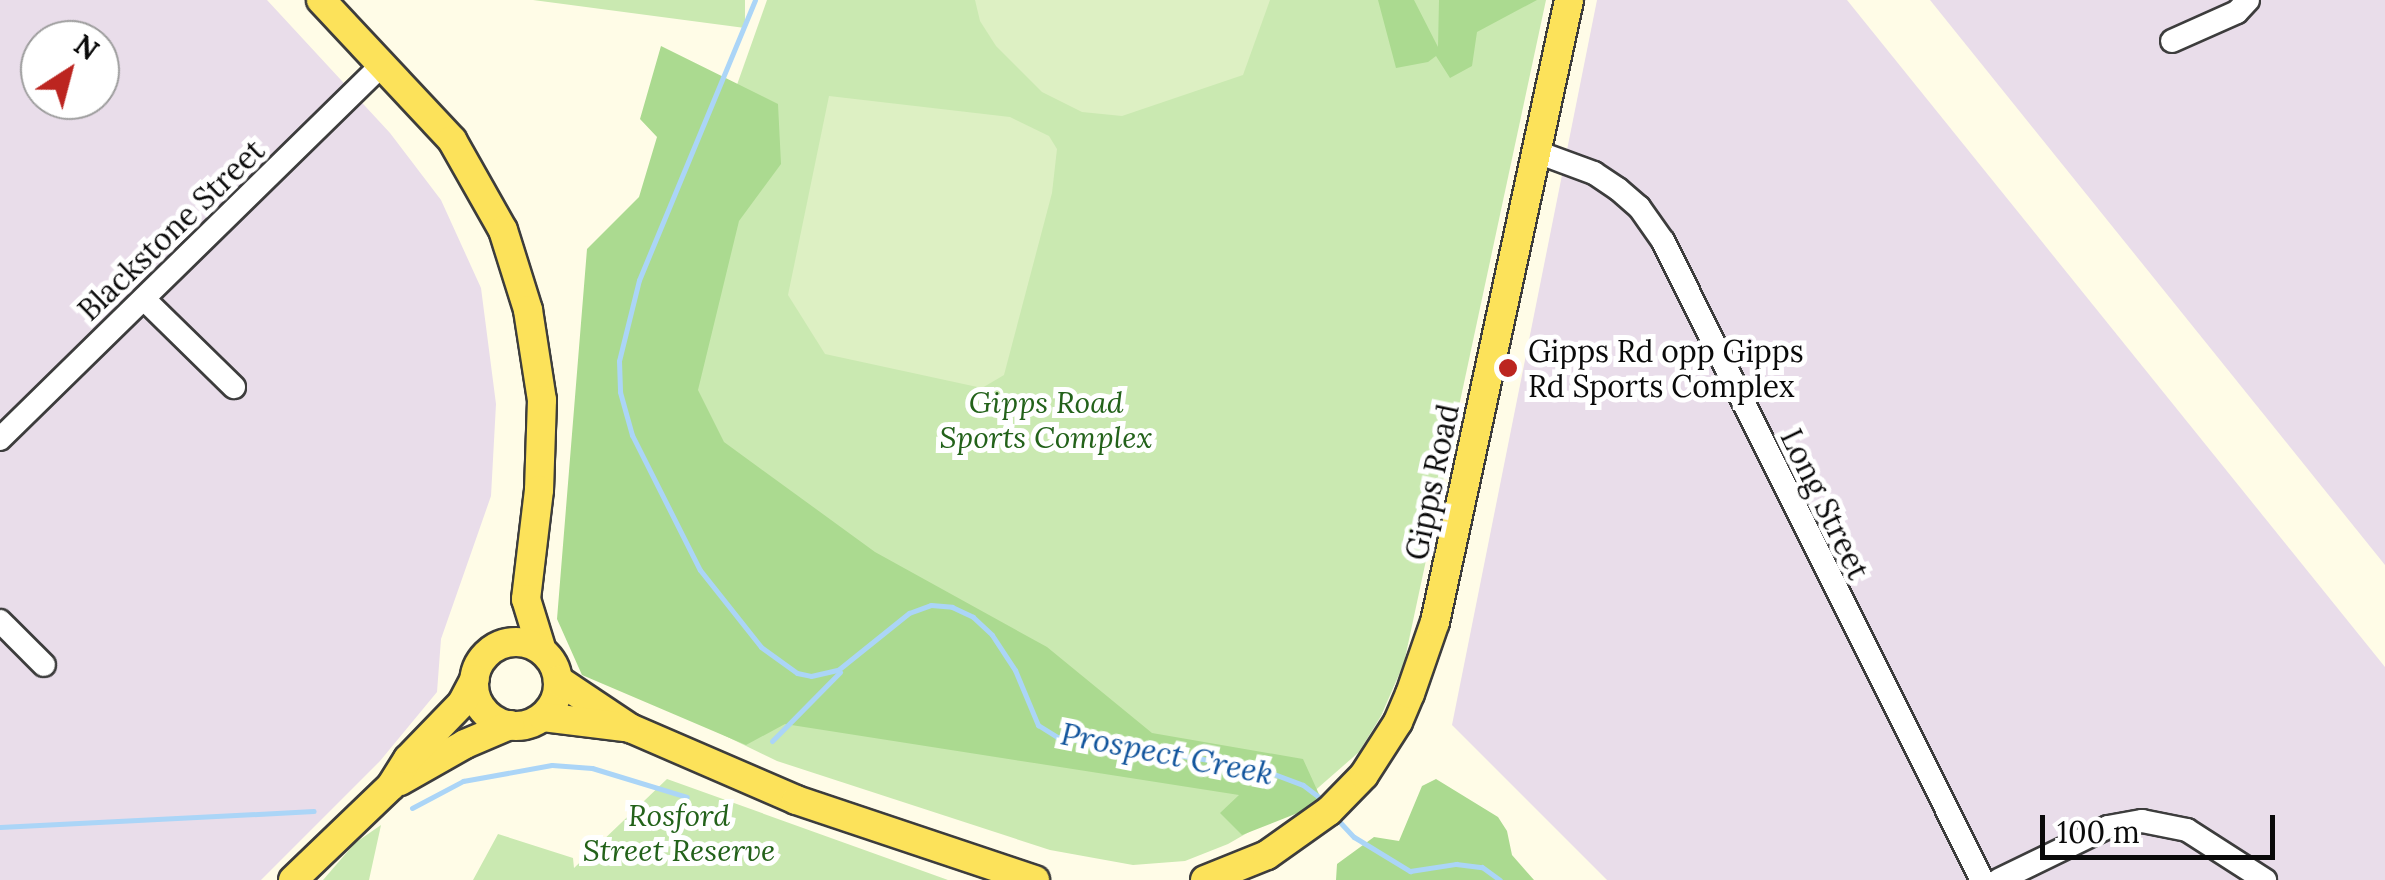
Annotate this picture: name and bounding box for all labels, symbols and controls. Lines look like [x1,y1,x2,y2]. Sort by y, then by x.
north arrow [20,20,120,120]
text: N [67,26,106,68]
street label: Blackstone Street [71,132,271,328]
place label: Gipps Rd opp Gipps Rd Sports Complex [1528,333,1804,404]
marker: Gipps Rd opp Gipps Rd Sports Complex [1497,357,1519,379]
park label: Gipps Road Sports Complex [939,384,1153,454]
street label: Gipps Road [1398,401,1466,563]
street label: Long Street [1773,423,1877,585]
water label: Prospect Creek [1057,715,1277,793]
scale bar [2045,795,2280,857]
park label: Rosford Street Reserve [583,797,775,868]
text: 100 m [2057,813,2140,851]

